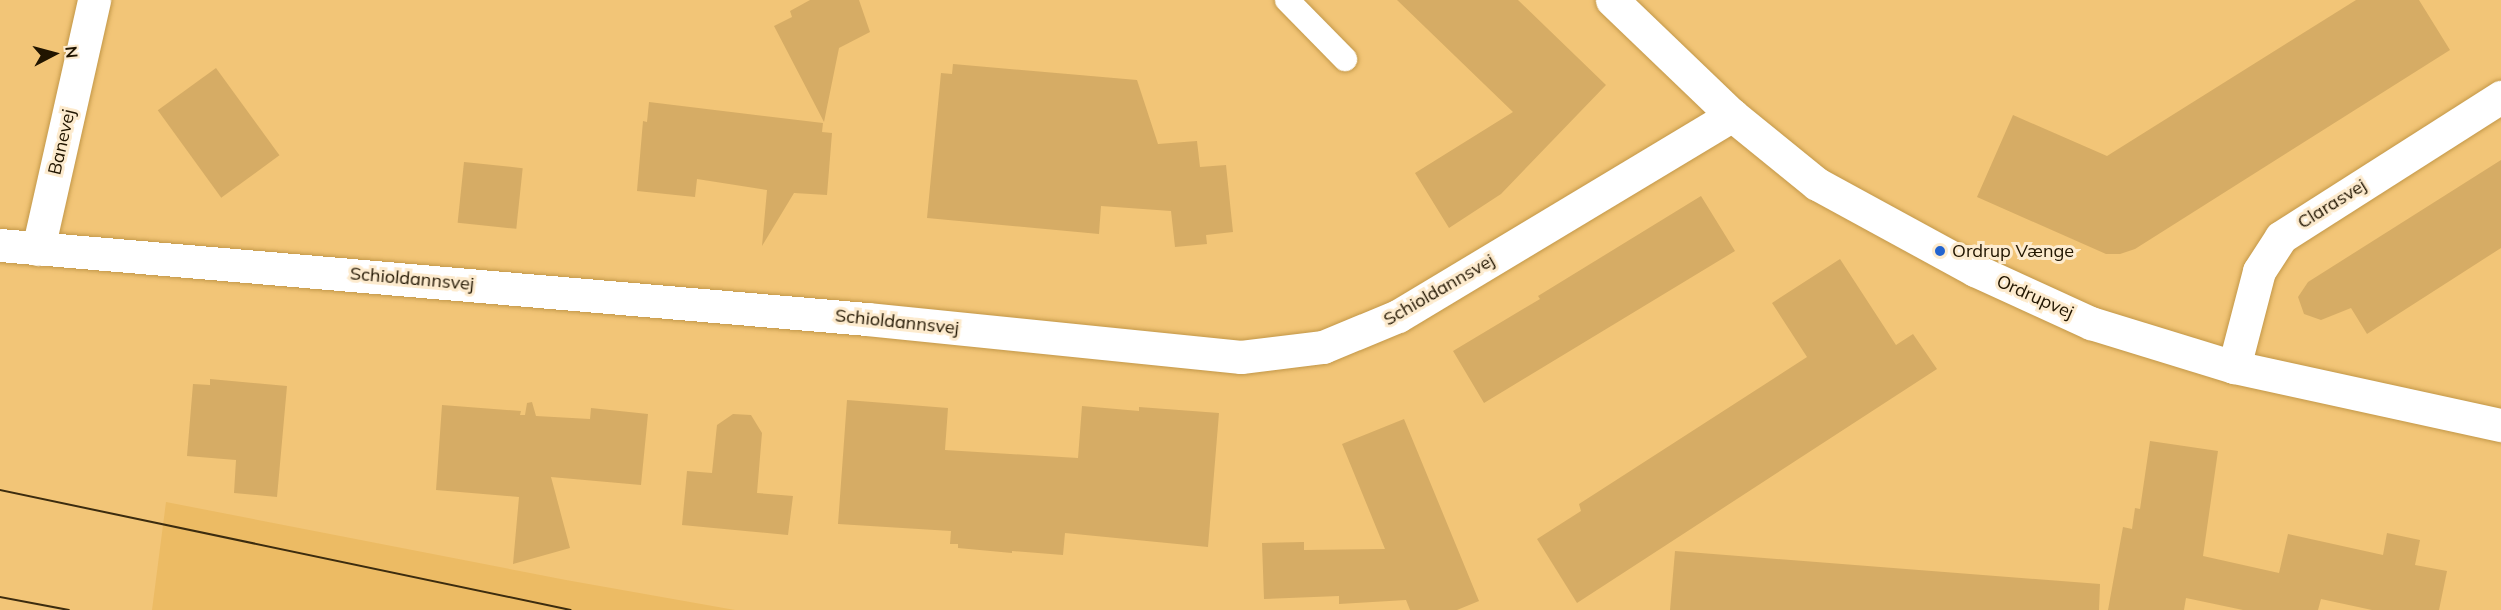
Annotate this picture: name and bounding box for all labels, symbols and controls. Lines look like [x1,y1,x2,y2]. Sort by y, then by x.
north arrow [24,24,84,84]
text: N [61,45,82,59]
street label: Banevej [44,107,80,177]
street label: Clarasvej [2294,174,2370,234]
place label: Ordrup Vænge [1952,240,2074,262]
marker: Ordrup Vænge [1933,244,1947,258]
street label: Schioldannsvej [1380,250,1498,330]
street label: Schioldannsvej [349,263,475,295]
street label: Ordrupvej [1993,270,2077,324]
street label: Schioldannsvej [834,305,960,339]

